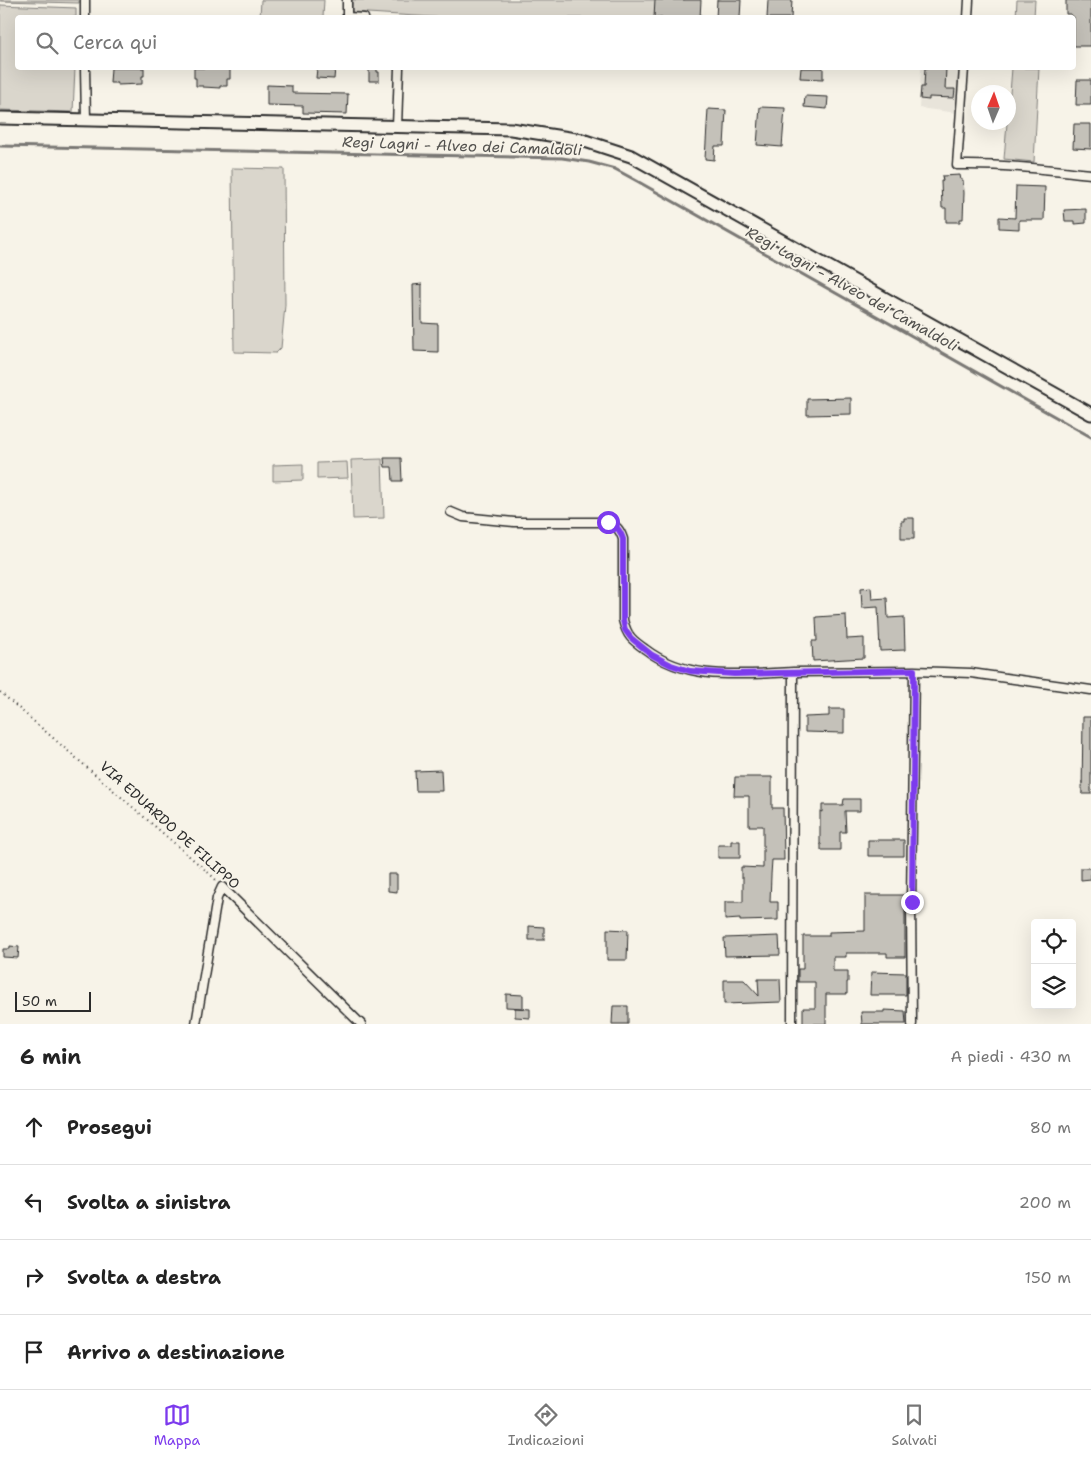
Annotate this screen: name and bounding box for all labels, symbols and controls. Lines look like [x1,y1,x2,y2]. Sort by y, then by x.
search box [15,15,1076,70]
icon: search [33,29,61,57]
text: Cerca qui [73,30,157,55]
north arrow [971,85,1016,130]
water label: Regi Lagni - Alveo dei Camaldoli [342,132,583,160]
water label: Regi Lagni - Alveo dei Camaldoli [742,222,962,356]
route start [597,511,620,534]
street label: VIA EDUARDO DE FILIPPO [96,757,244,893]
route end [901,891,924,914]
map controls [1031,919,1076,1009]
button: locate [1031,919,1076,964]
button: layers [1031,964,1076,1009]
scale bar [15,989,91,1012]
text: 50 m [22,992,57,1010]
text: 6 min [20,1043,81,1071]
text: A piedi · 430 m [950,1046,1071,1067]
icon: ahead [20,1113,48,1141]
text: Prosegui [67,1115,152,1140]
text: 80 m [1030,1117,1071,1138]
icon: left [20,1188,48,1216]
text: Svolta a sinistra [67,1190,230,1215]
text: 200 m [1019,1192,1071,1213]
icon: right [20,1263,48,1291]
text: Svolta a destra [67,1265,221,1290]
text: 150 m [1024,1267,1071,1288]
icon: arrive [20,1338,48,1366]
text: Arrivo a destinazione [67,1340,285,1365]
tab: Mappa [154,1401,200,1449]
tab: Indicazioni [508,1401,584,1449]
tab: Salvati [892,1401,937,1449]

